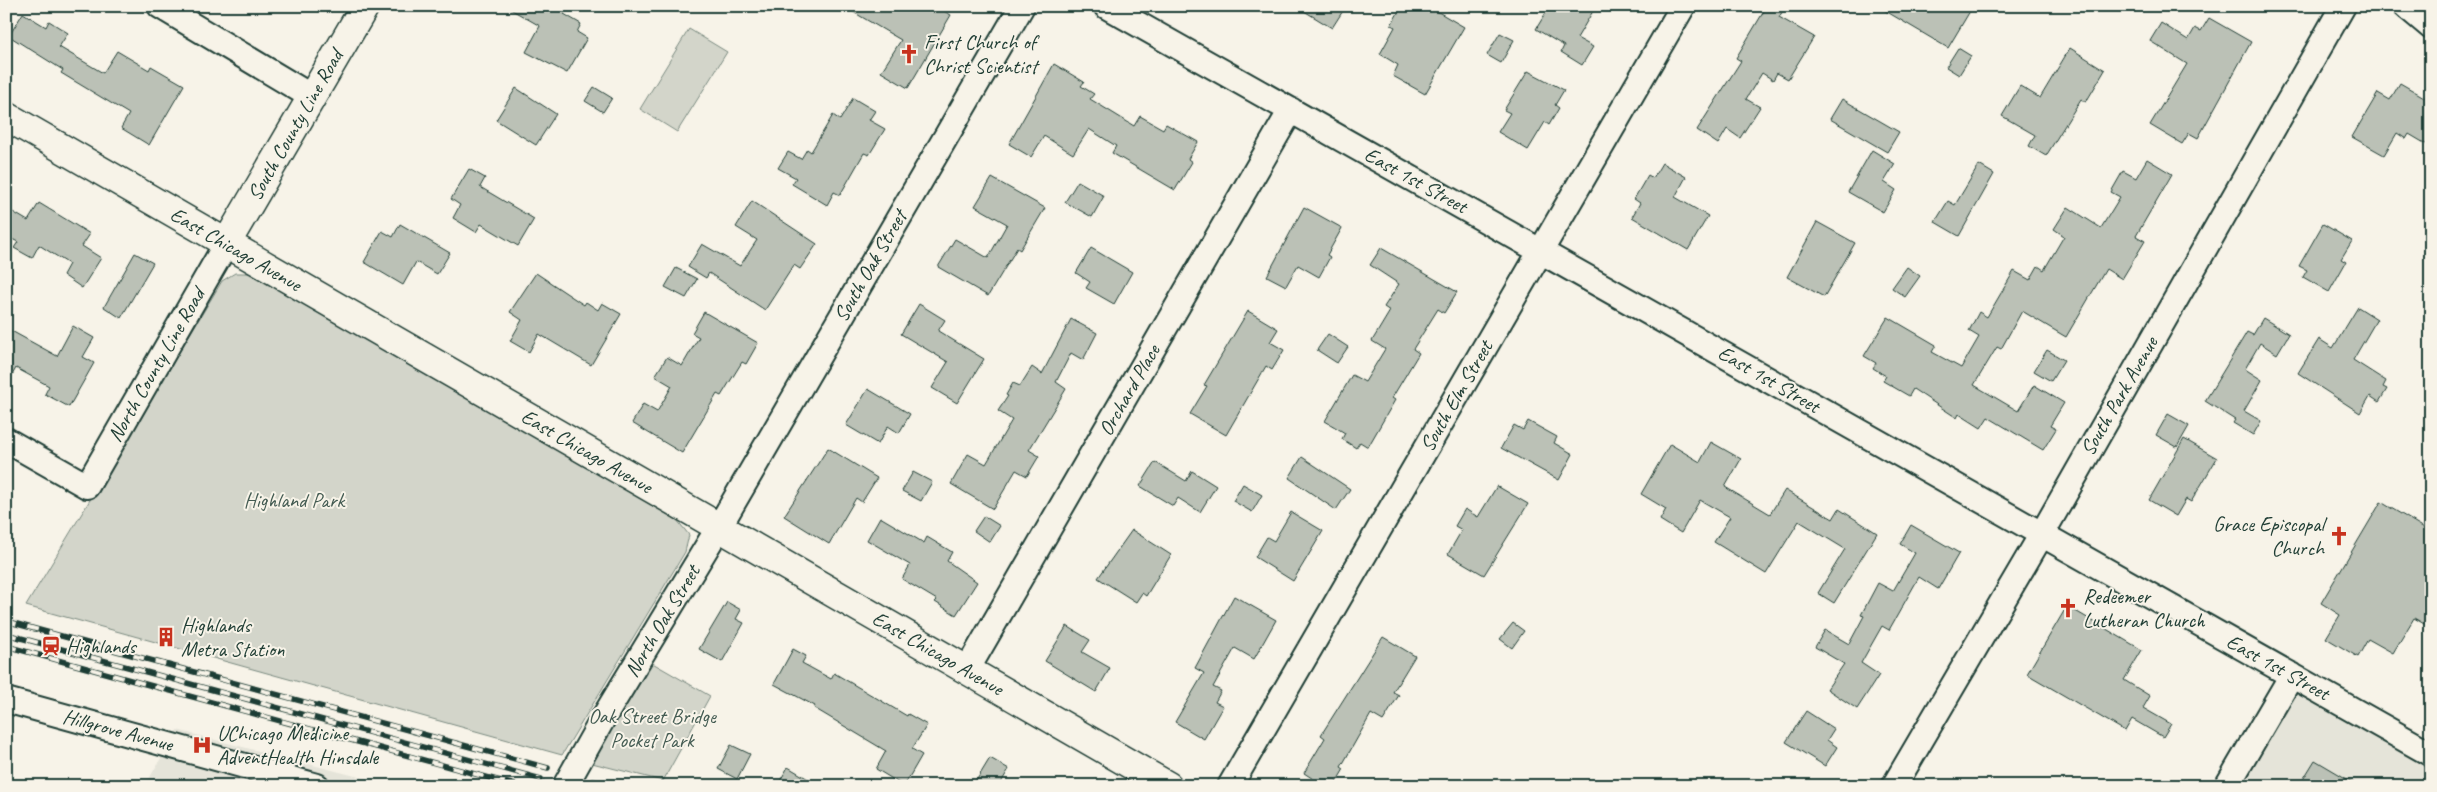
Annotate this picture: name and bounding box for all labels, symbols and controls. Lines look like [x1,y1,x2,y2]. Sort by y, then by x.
place label: First Church of Christ Scientist [924,29,1040,79]
street label: South County Line Road [241,42,350,205]
church icon: First Church of Christ Scientist [898,43,920,65]
street label: East 1st Street [1360,141,1474,220]
street label: East Chicago Avenue [166,201,308,298]
street label: South Oak Street [828,203,914,326]
street label: North County Line Road [102,280,212,446]
street label: South Park Avenue [2075,331,2164,460]
street label: South Elm Street [1414,334,1499,456]
street label: Orchard Place [1093,339,1166,440]
street label: East 1st Street [1713,339,1826,420]
street label: East Chicago Avenue [517,403,659,500]
park label: Highland Park [244,487,347,513]
place label: Grace Episcopal Church [2213,511,2327,561]
church icon: Grace Episcopal Church [2328,525,2350,547]
street label: North Oak Street [618,559,707,682]
place label: Redeemer Lutheran Church [2083,583,2206,633]
church icon: Redeemer Lutheran Church [2057,597,2079,619]
street label: East Chicago Avenue [868,605,1010,702]
place label: Highlands Metra Station [181,612,285,662]
building icon: Highlands Metra Station [155,626,177,648]
street label: East 1st Street [2222,628,2336,707]
place label: Highlands [66,633,138,659]
station icon: Highlands [40,635,62,657]
street label: Hillgrove Avenue [60,703,177,757]
park label: Oak Street Bridge Pocket Park [588,703,717,753]
place label: UChicago Medicine AdventHealth Hinsdale [217,720,379,770]
hospital icon: UChicago Medicine AdventHealth Hinsdale [191,734,213,756]

